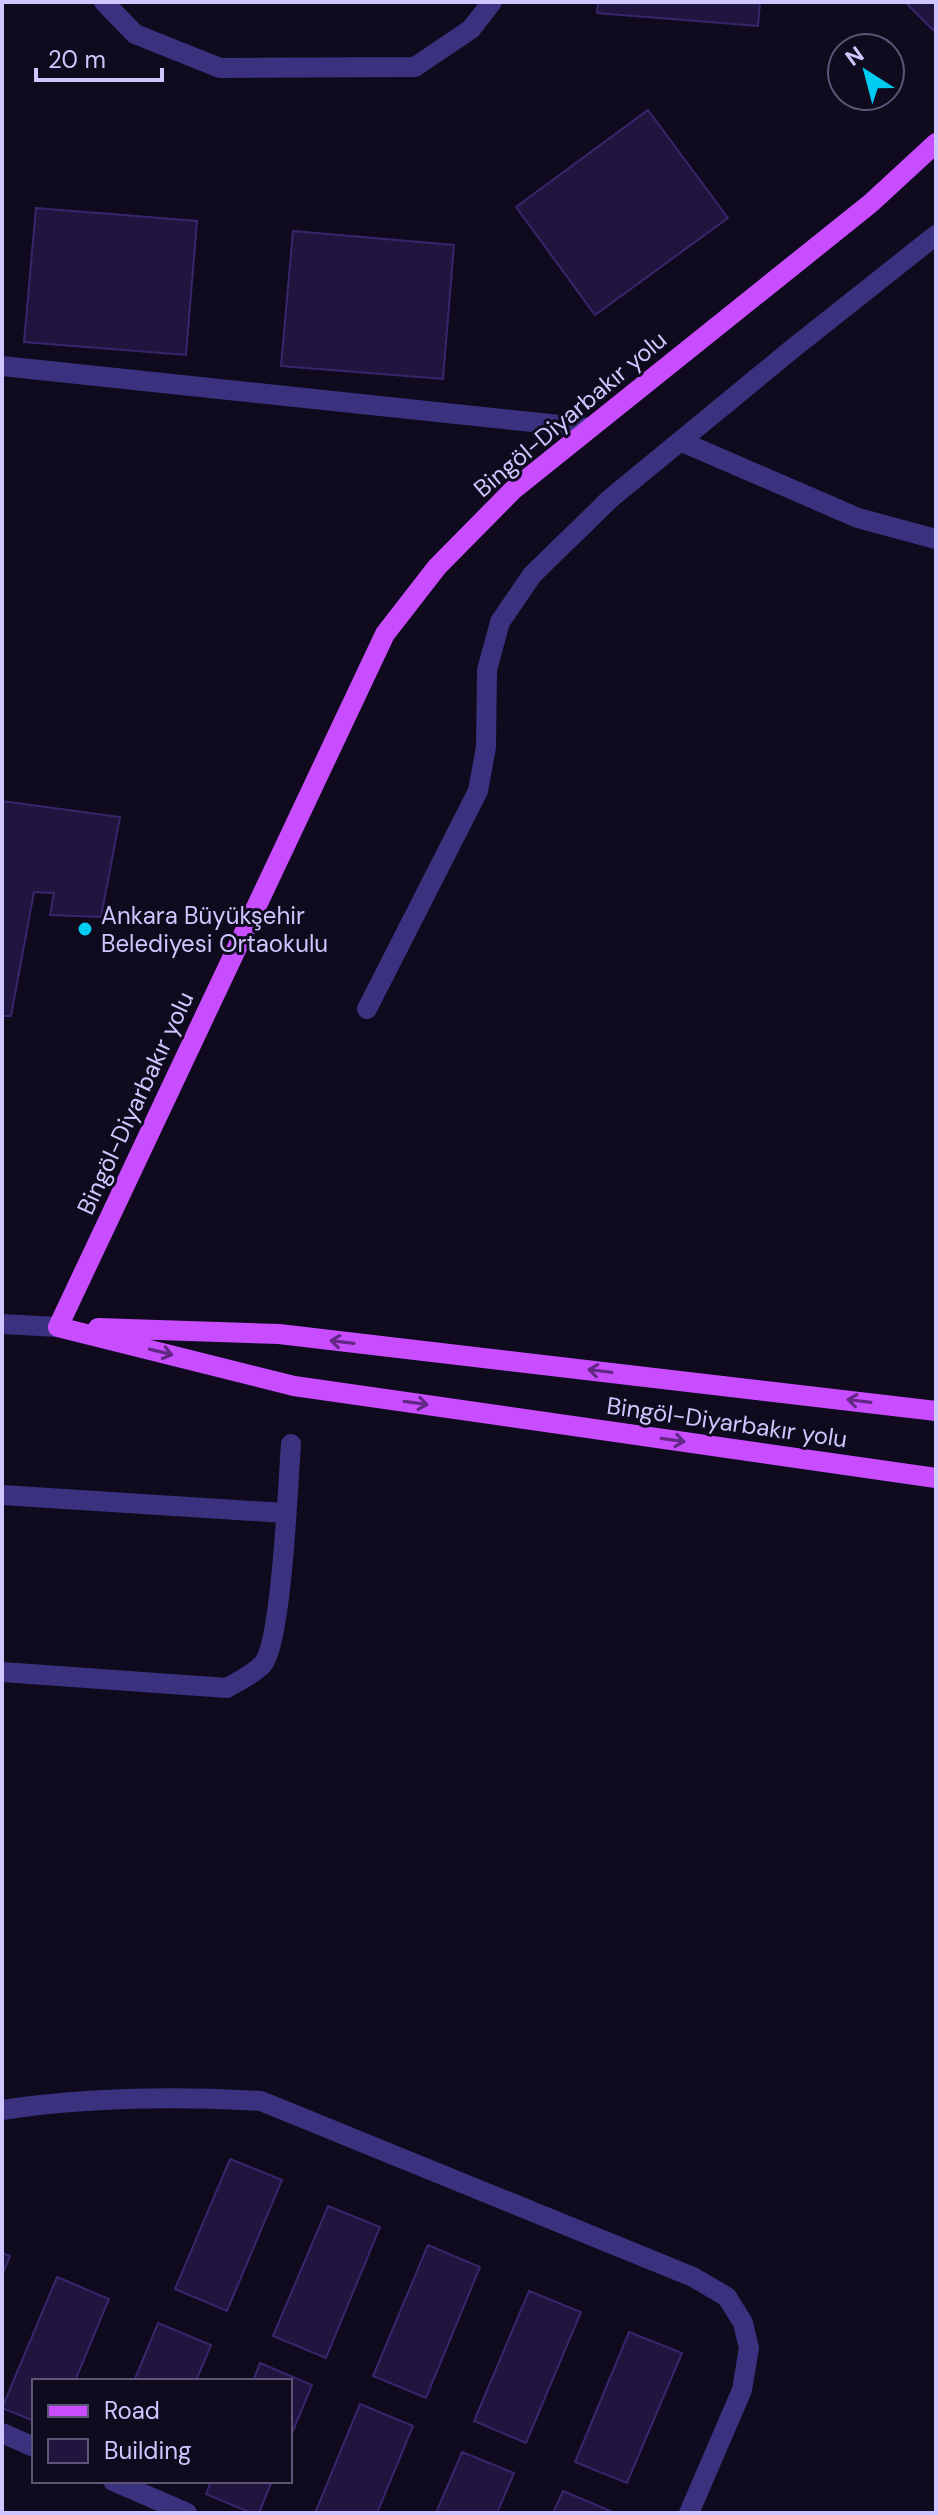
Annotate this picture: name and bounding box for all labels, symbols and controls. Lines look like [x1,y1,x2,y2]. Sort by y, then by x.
scale bar [36,32,162,82]
north arrow [826,32,906,112]
text: N [840,40,870,73]
text: 20 m [48,44,106,75]
street label: Bingöl-Diyarbakır yolu [467,324,673,504]
place label: Ankara Büyükşehir Belediyesi Ortaokulu [101,900,328,959]
marker: Ankara Büyükşehir Belediyesi Ortaokulu [76,920,94,938]
street label: Bingöl-Diyarbakır yolu [70,986,200,1220]
one-way arrow [329,1334,356,1349]
one-way arrow [148,1346,173,1361]
one-way arrow [587,1364,614,1379]
street label: Bingöl-Diyarbakır yolu [605,1390,849,1454]
one-way arrow [847,1393,872,1408]
one-way arrow [402,1396,428,1411]
one-way arrow [660,1433,685,1448]
legend [32,2379,292,2483]
text: Road [104,2395,160,2426]
text: Building [104,2435,191,2466]

